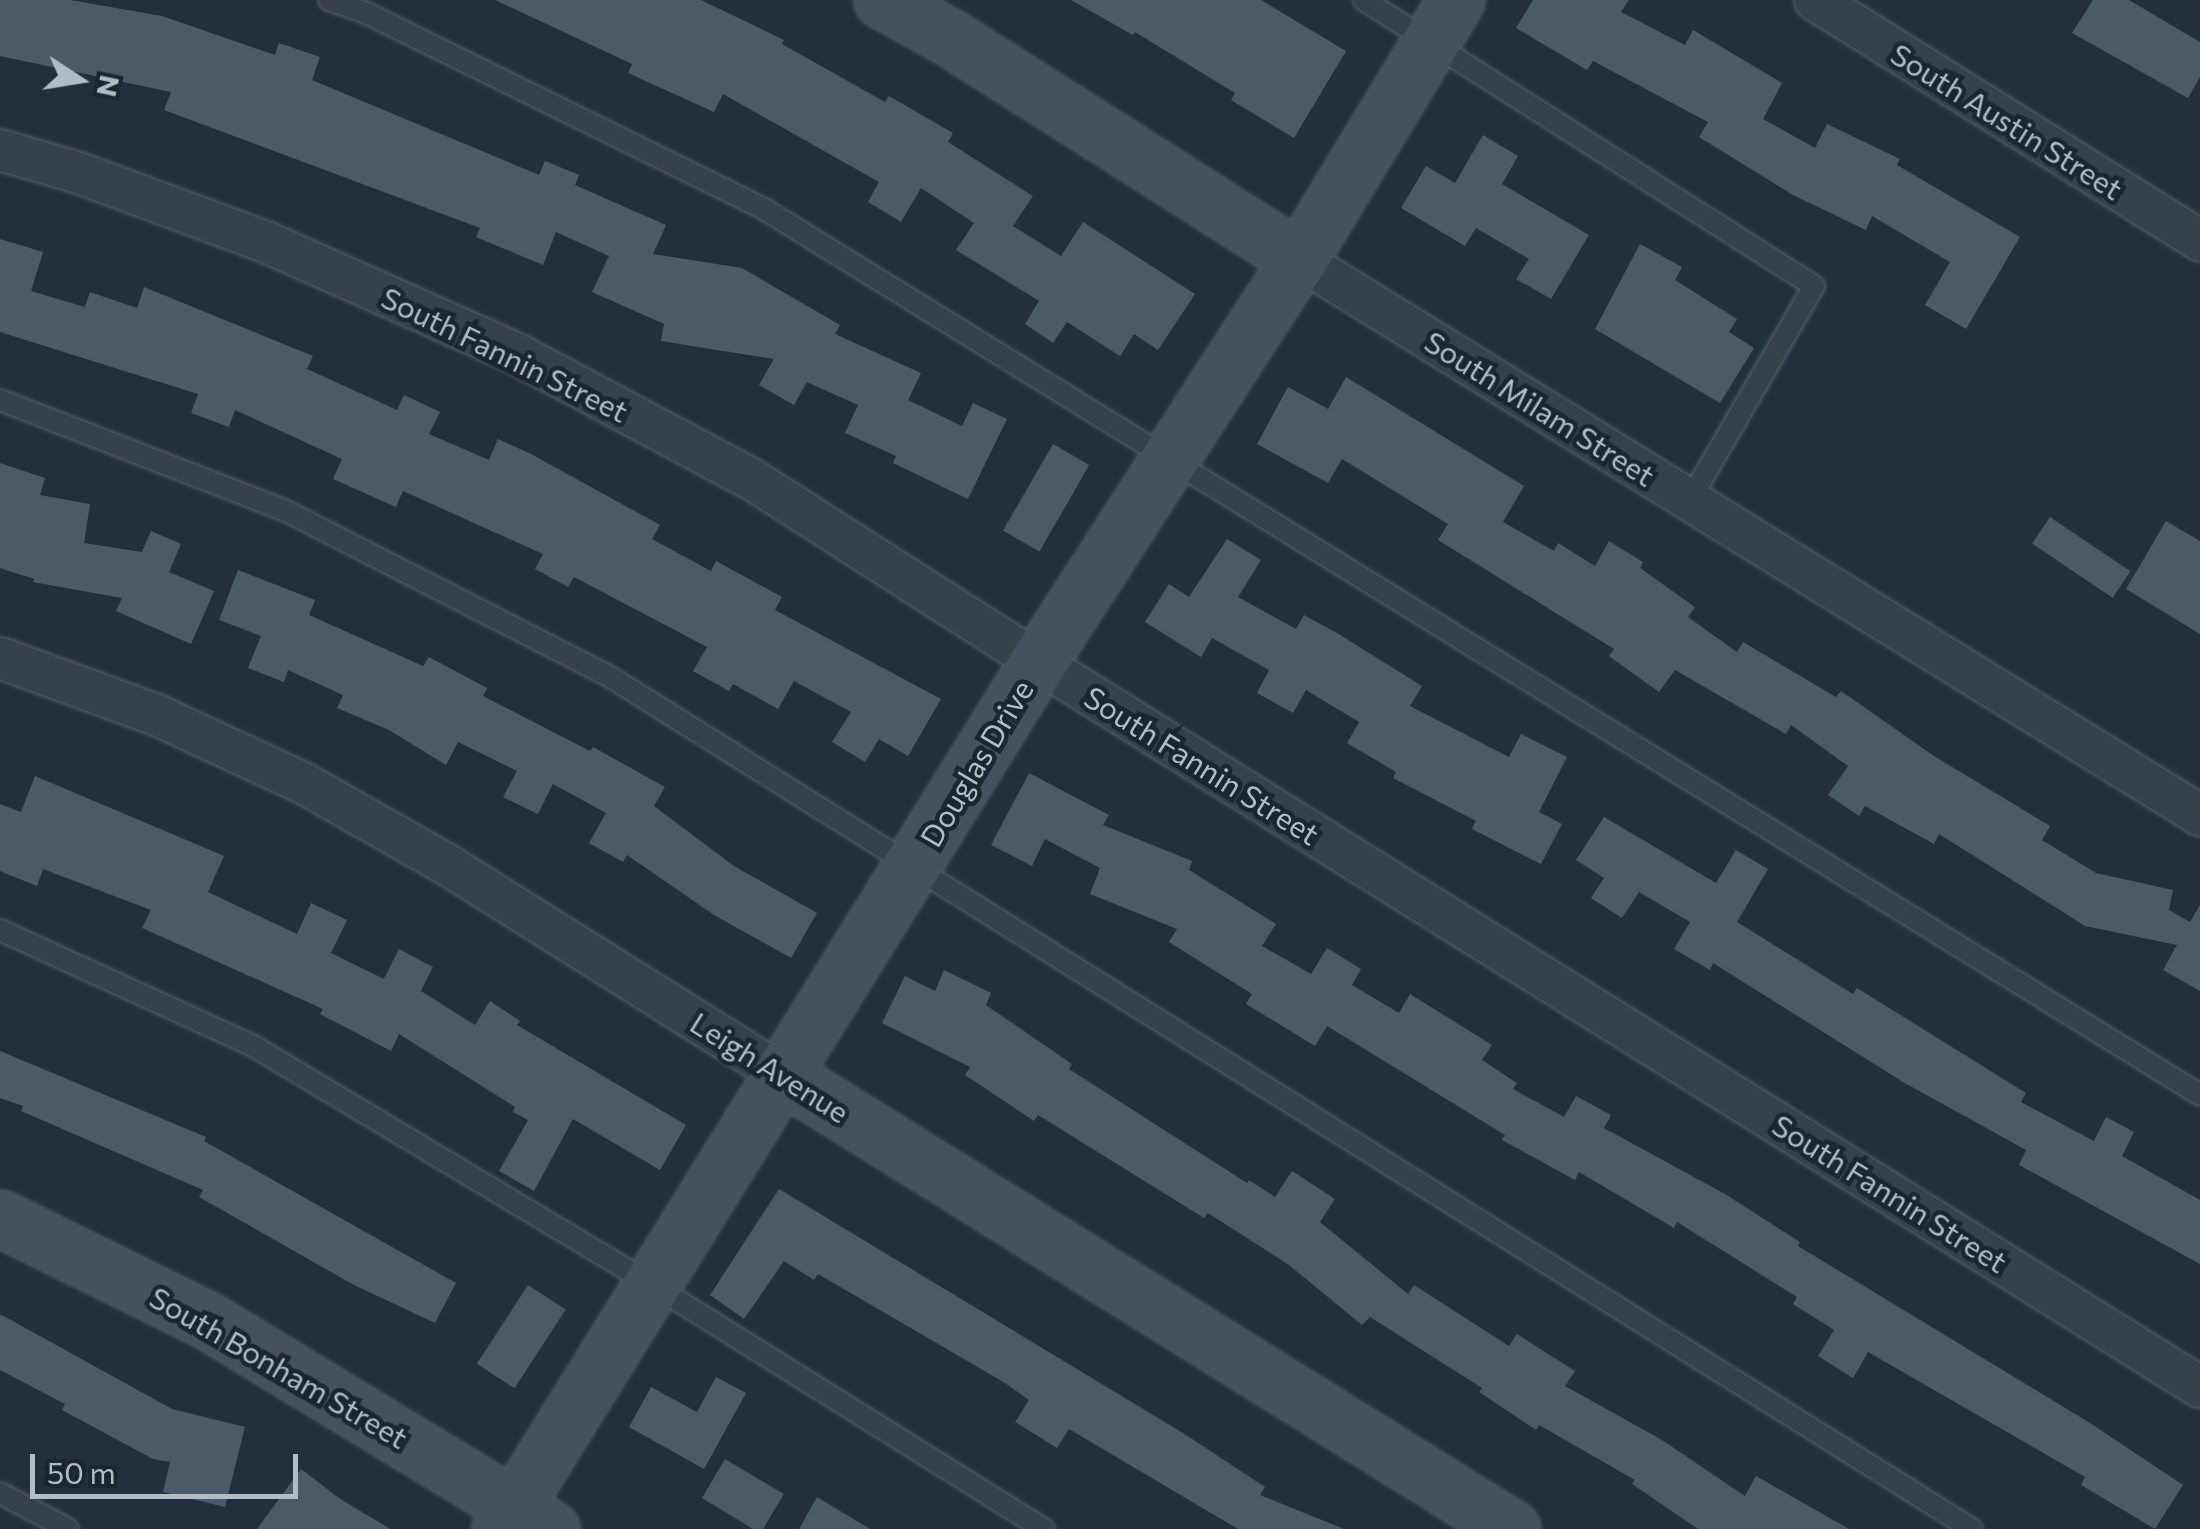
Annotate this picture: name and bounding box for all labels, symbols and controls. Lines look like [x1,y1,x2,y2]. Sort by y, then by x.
north arrow [30,30,130,130]
street label: South Austin Street [1885,35,2129,207]
text: N [91,72,128,100]
street label: South Fannin Street [376,279,634,429]
street label: South Milam Street [1419,323,1661,493]
street label: Douglas Drive [912,673,1040,853]
street label: South Fannin Street [1078,678,1326,852]
street label: Leigh Avenue [684,1004,856,1130]
street label: South Fannin Street [1766,1106,2014,1280]
street label: South Bonham Street [144,1279,414,1455]
scale bar [35,1434,302,1496]
text: 50 m [47,1453,116,1490]

